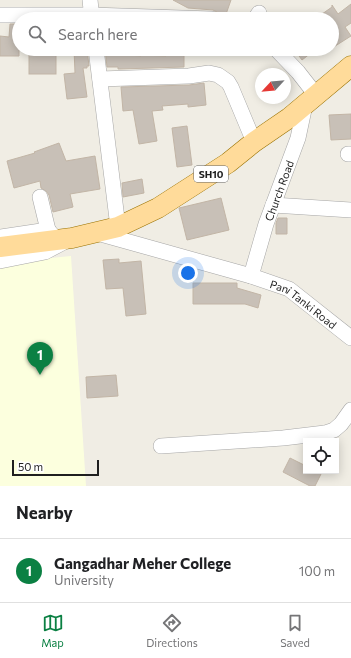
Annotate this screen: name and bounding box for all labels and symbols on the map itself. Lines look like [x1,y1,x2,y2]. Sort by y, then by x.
north arrow [255,68,291,104]
street label: Church Road [261,158,296,223]
road number: SH10 [194,166,228,182]
your location [178,263,198,283]
street label: Pani Tanki Road [269,277,340,331]
pin: 1 [27,342,53,375]
scale bar [12,458,99,477]

